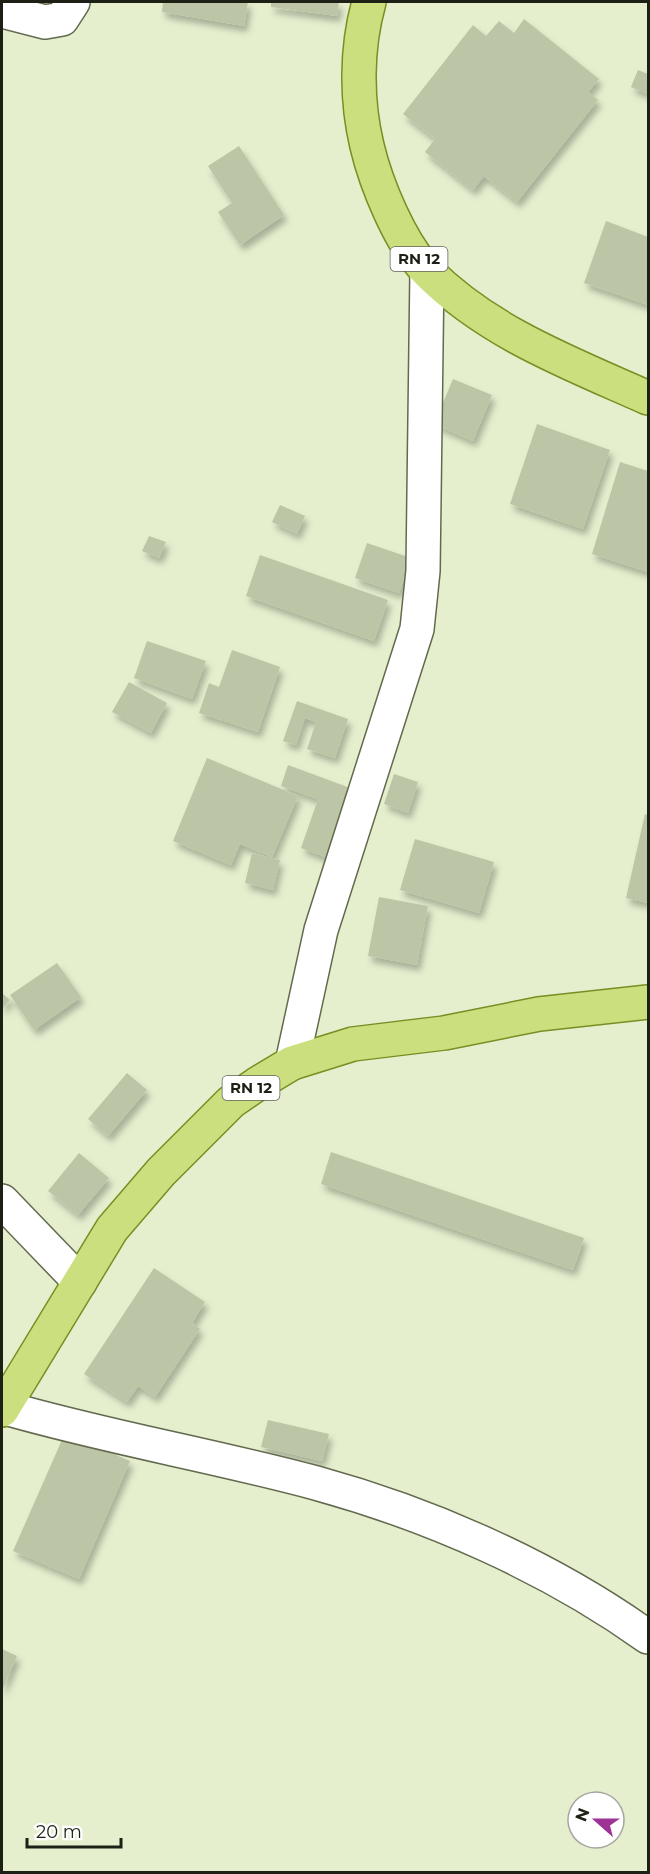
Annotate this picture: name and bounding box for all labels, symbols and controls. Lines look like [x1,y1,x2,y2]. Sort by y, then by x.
road number: RN 12 [390,247,448,271]
road number: RN 12 [222,1076,280,1100]
north arrow [566,1790,626,1850]
text: N [571,1805,594,1824]
scale bar [27,1811,122,1849]
text: 20 m [36,1821,82,1843]

